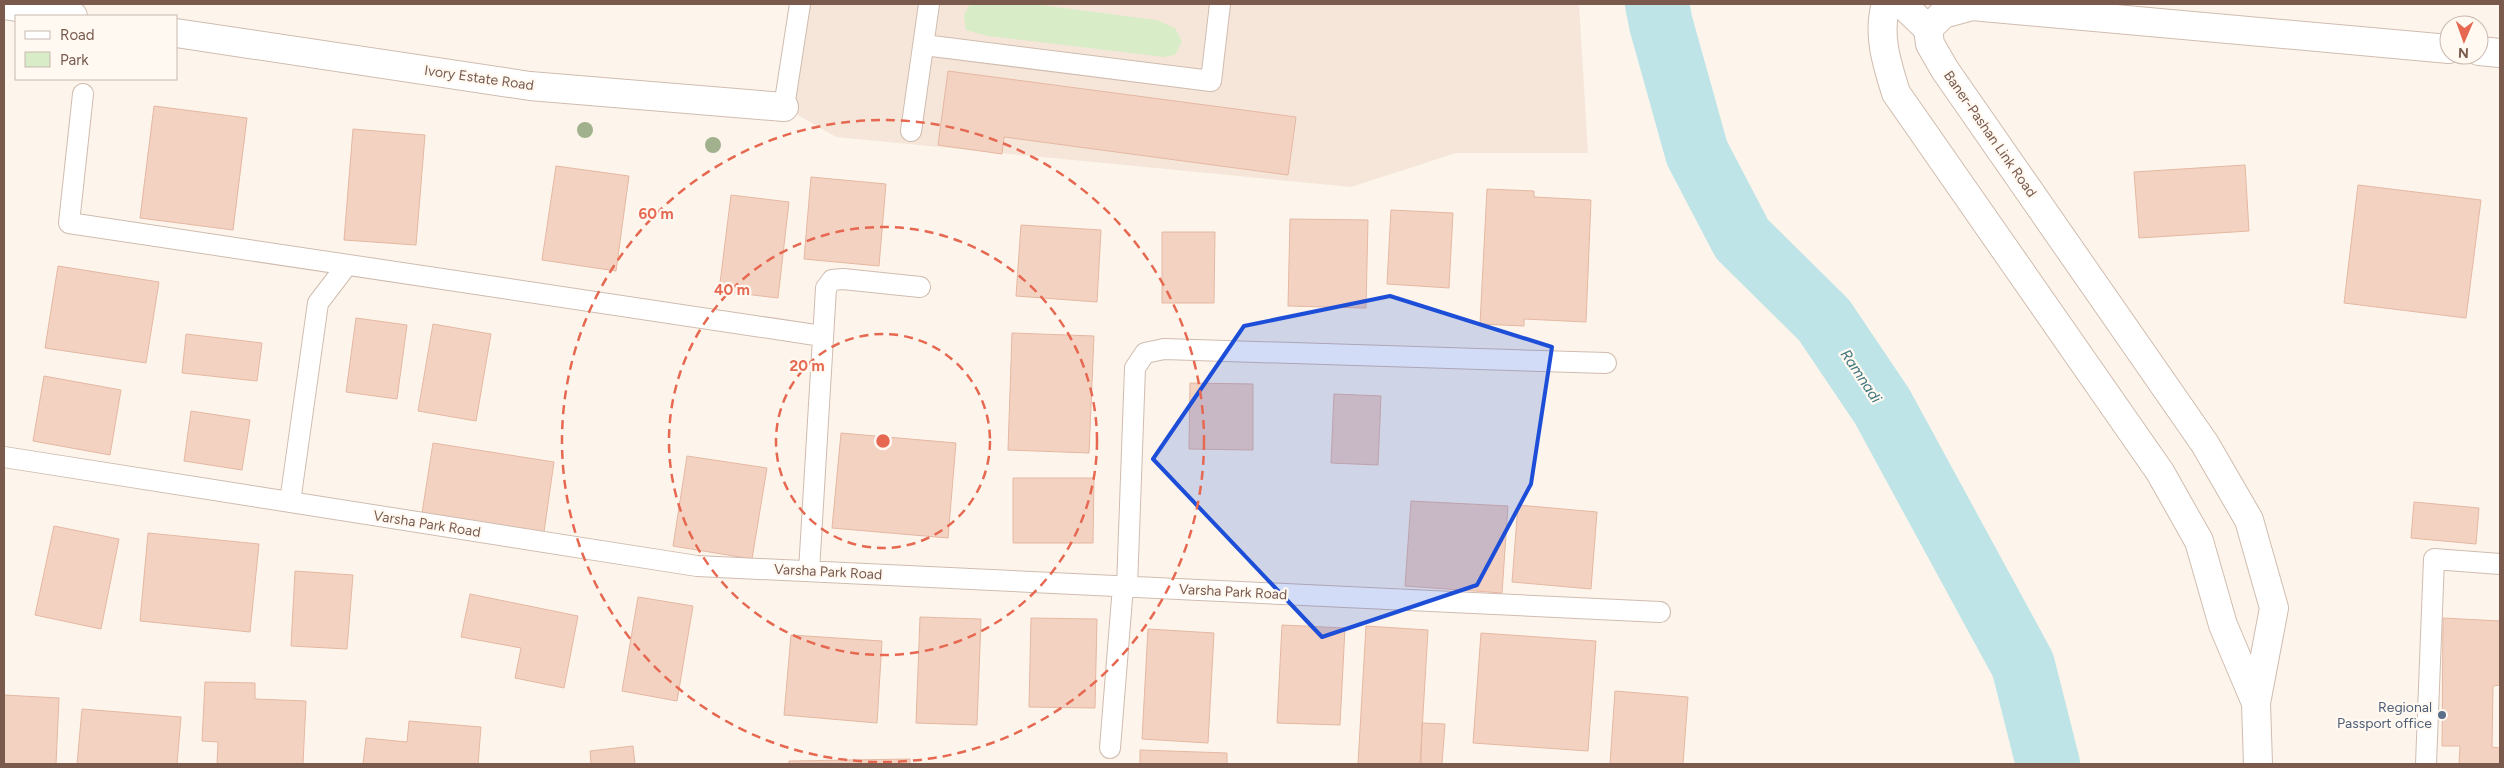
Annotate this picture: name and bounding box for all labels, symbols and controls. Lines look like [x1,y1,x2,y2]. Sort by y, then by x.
legend [15,15,178,80]
north arrow [2439,15,2489,65]
text: Road [60,26,95,44]
text: N [2458,44,2469,61]
text: Park [60,51,89,69]
street label: Ivory Estate Road [423,62,535,94]
street label: Baner-Pashan Link Road [1940,68,2040,200]
text: 60 m [638,205,674,223]
text: 40 m [714,281,750,299]
water label: Ramnadi [1837,346,1886,406]
text: 20 m [789,357,825,375]
centre of rings [874,432,892,450]
street label: Varsha Park Road [372,507,482,541]
street label: Varsha Park Road [773,561,883,583]
street label: Varsha Park Road [1178,581,1288,603]
place label: Regional Passport office [2337,699,2432,732]
marker: Regional Passport office [2436,709,2448,721]

